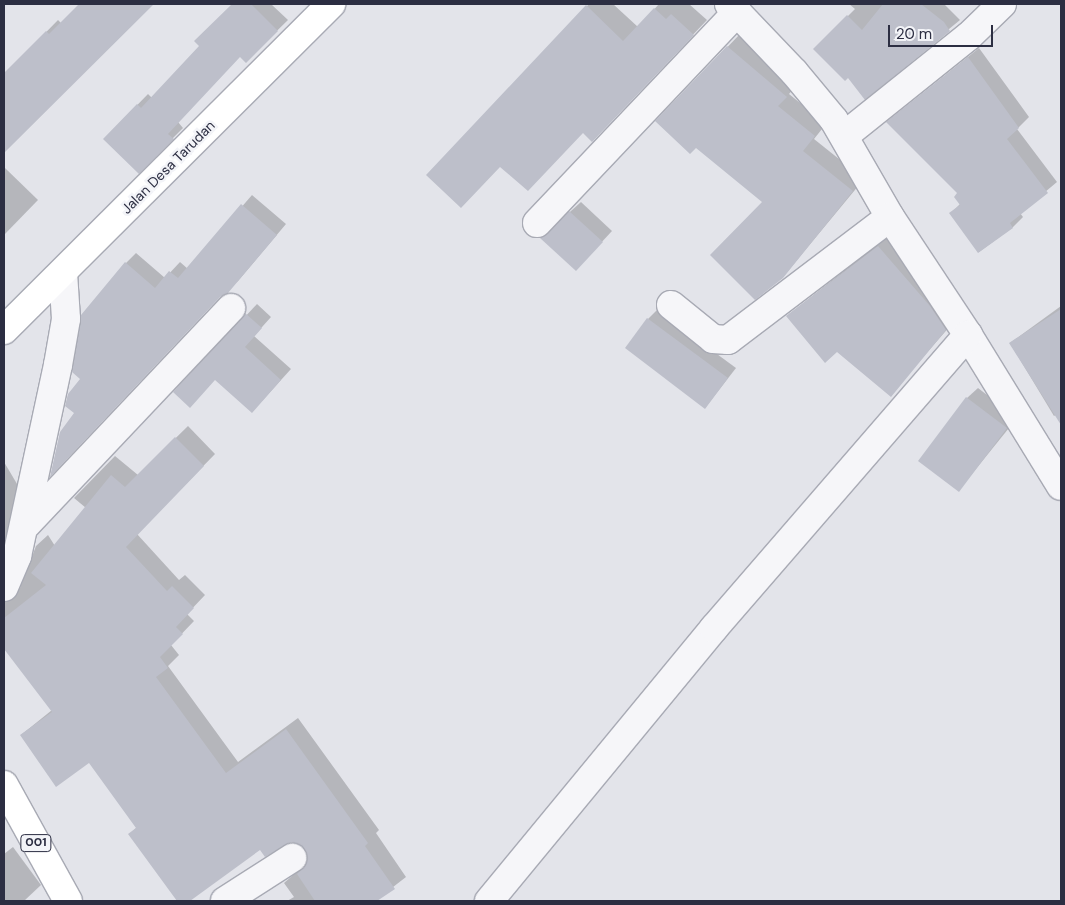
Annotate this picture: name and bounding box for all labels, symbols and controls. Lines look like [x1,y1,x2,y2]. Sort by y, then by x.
scale bar [890,15,995,47]
text: 20 m [896,24,932,44]
street label: Jalan Desa Tarudan [118,117,218,217]
road number: 001 [20,834,52,852]

